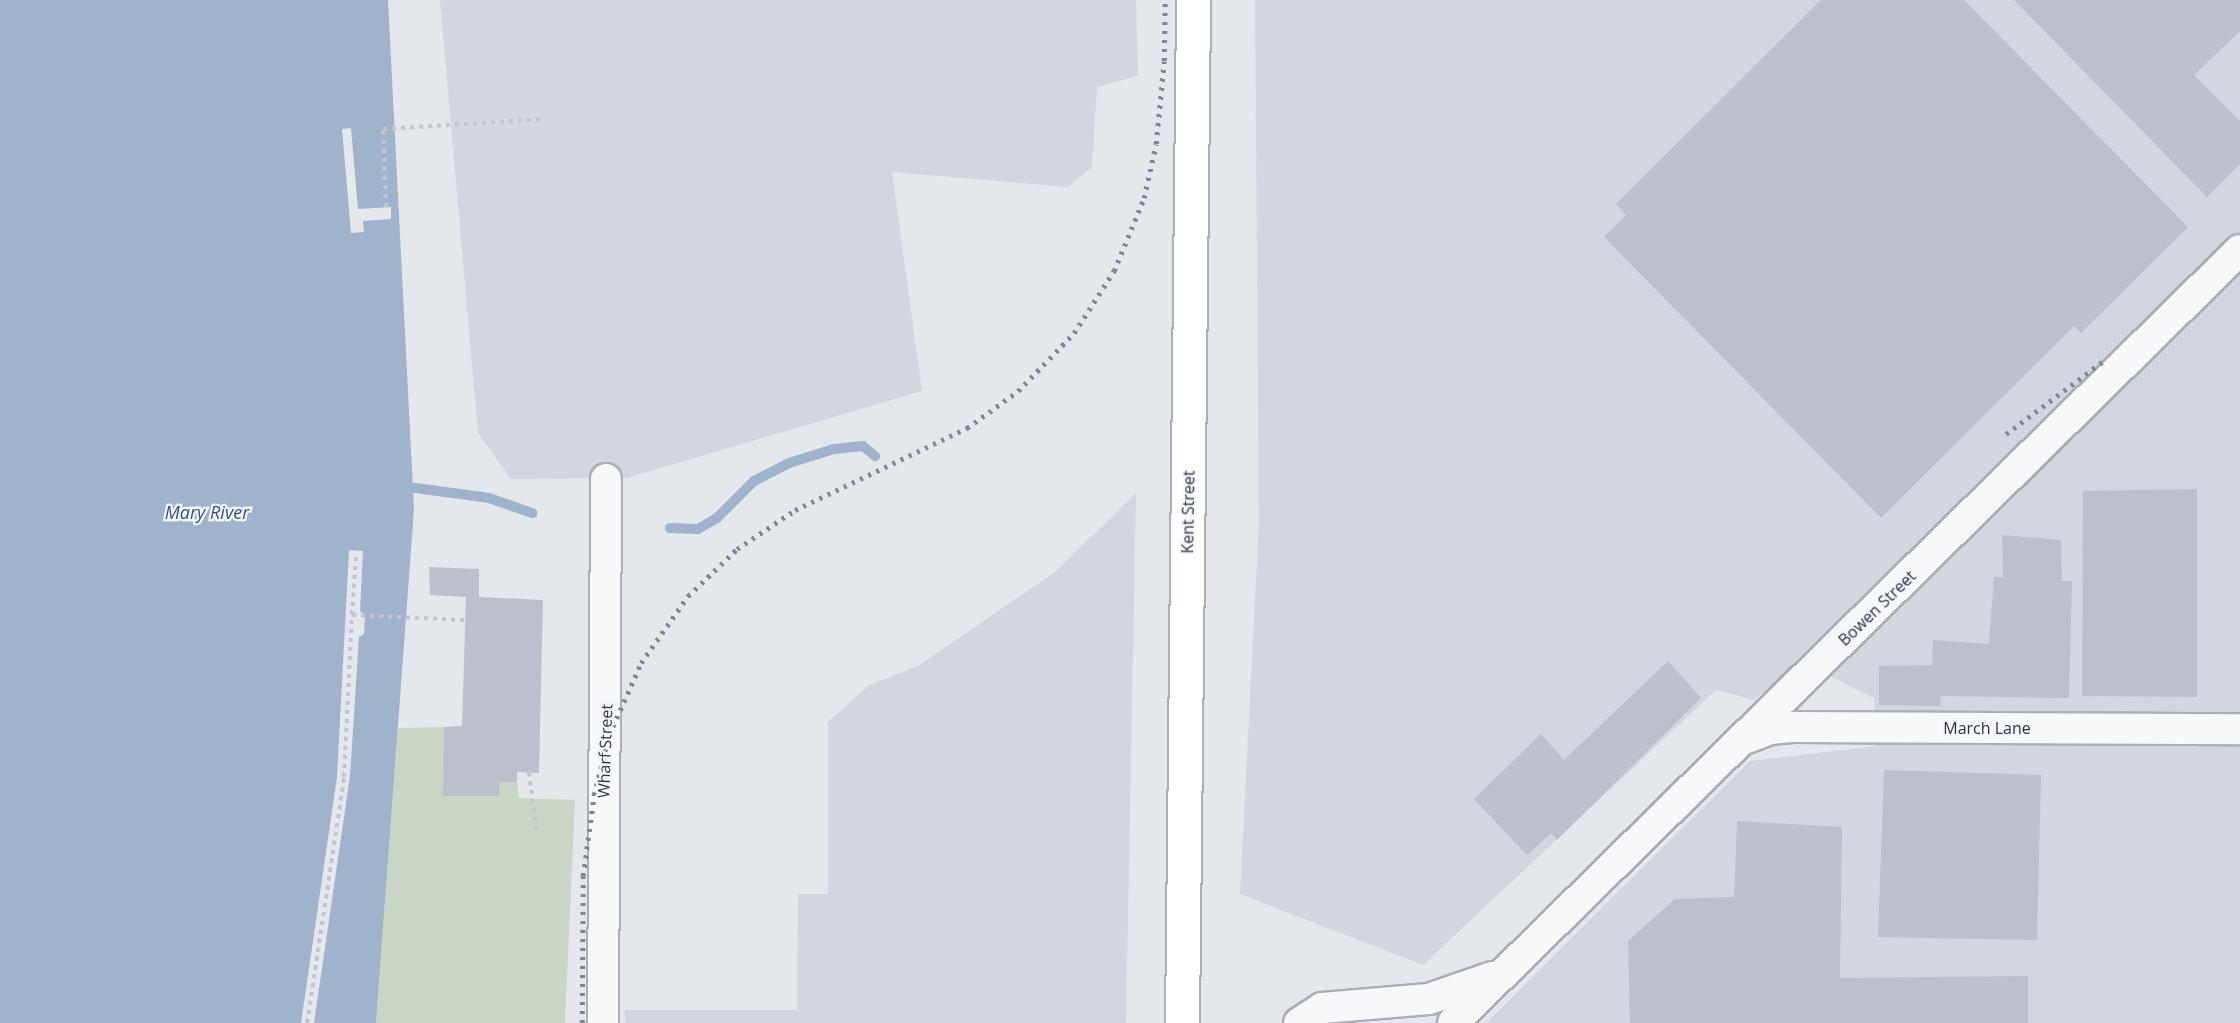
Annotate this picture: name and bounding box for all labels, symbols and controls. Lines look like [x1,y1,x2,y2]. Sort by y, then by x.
street label: Kent Street [1178,470,1198,554]
water label: Mary River [165,501,249,523]
street label: Bowen Street [1834,566,1920,650]
street label: Wharf Street [594,704,616,798]
street label: March Lane [1943,718,2031,738]

